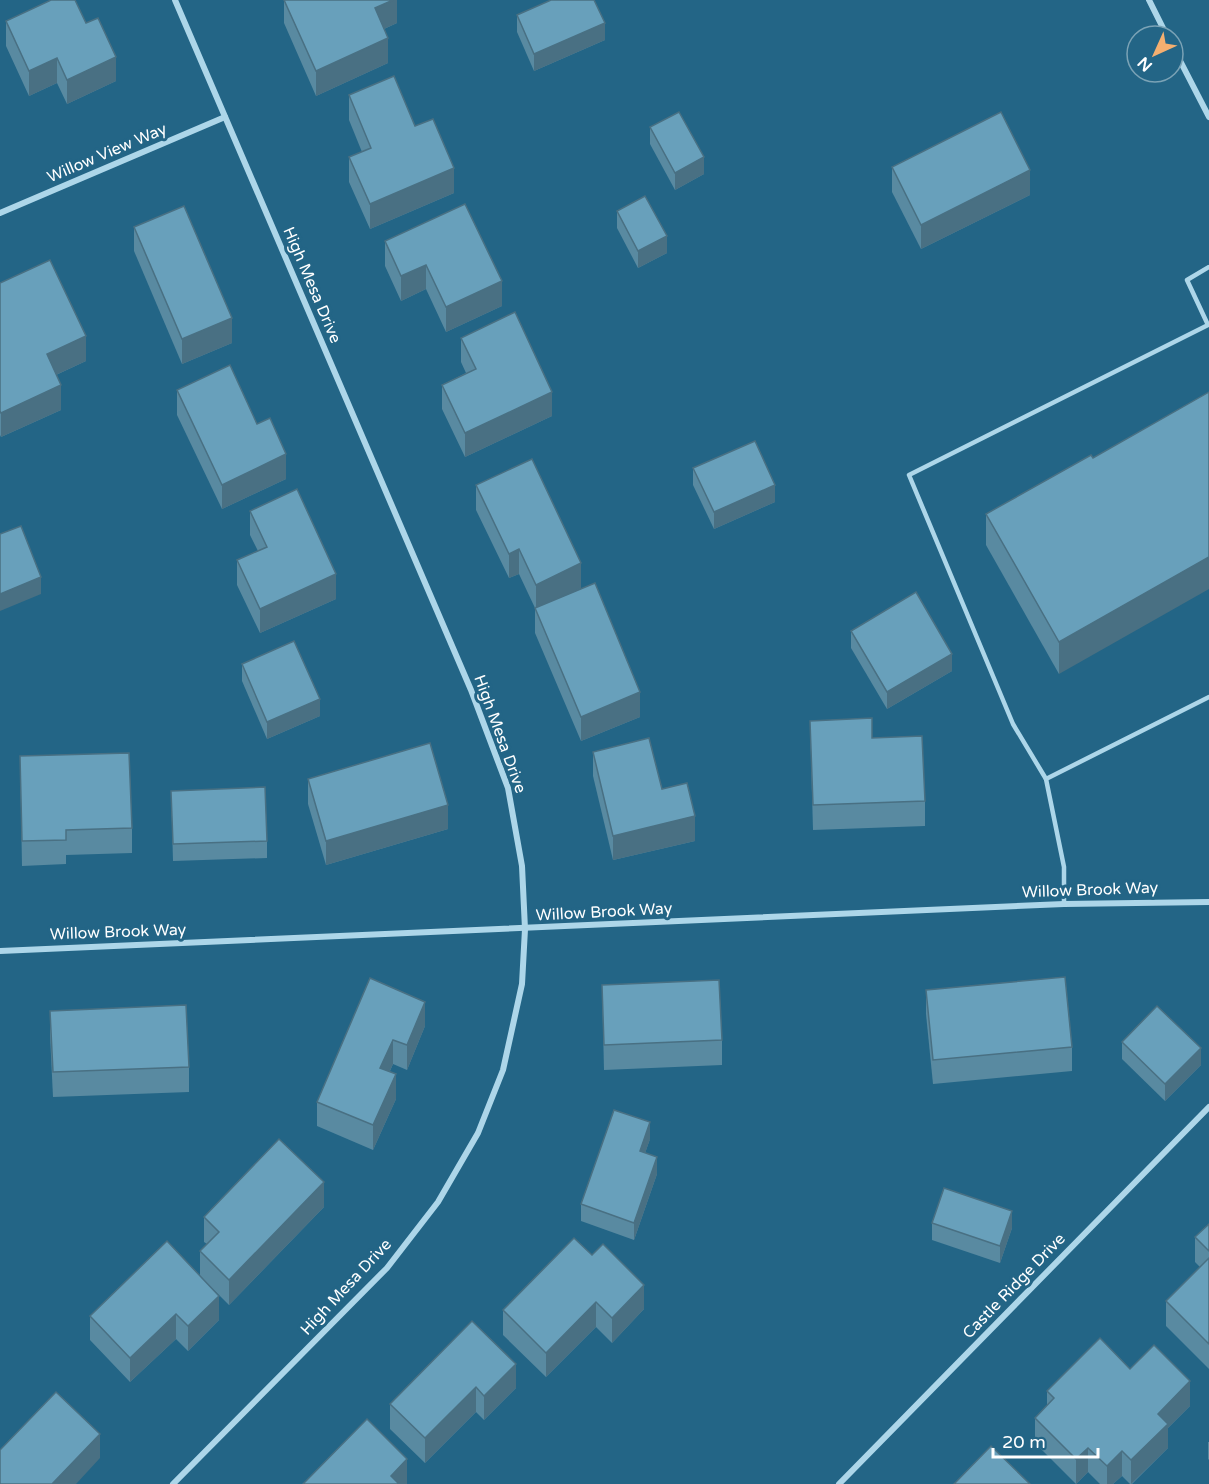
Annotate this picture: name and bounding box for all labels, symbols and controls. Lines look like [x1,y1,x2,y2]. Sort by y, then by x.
north arrow [1125,24,1185,84]
text: N [1133,52,1157,76]
street label: Willow View Way [44,119,170,187]
street label: High Mesa Drive [278,224,346,346]
street label: High Mesa Drive [469,672,531,796]
street label: Willow Brook Way [1021,878,1159,902]
street label: Willow Brook Way [535,898,673,926]
street label: Willow Brook Way [49,920,187,944]
street label: Castle Ridge Drive [958,1229,1070,1343]
street label: High Mesa Drive [296,1235,396,1339]
scale bar [993,1421,1098,1459]
text: 20 m [1002,1431,1046,1453]

